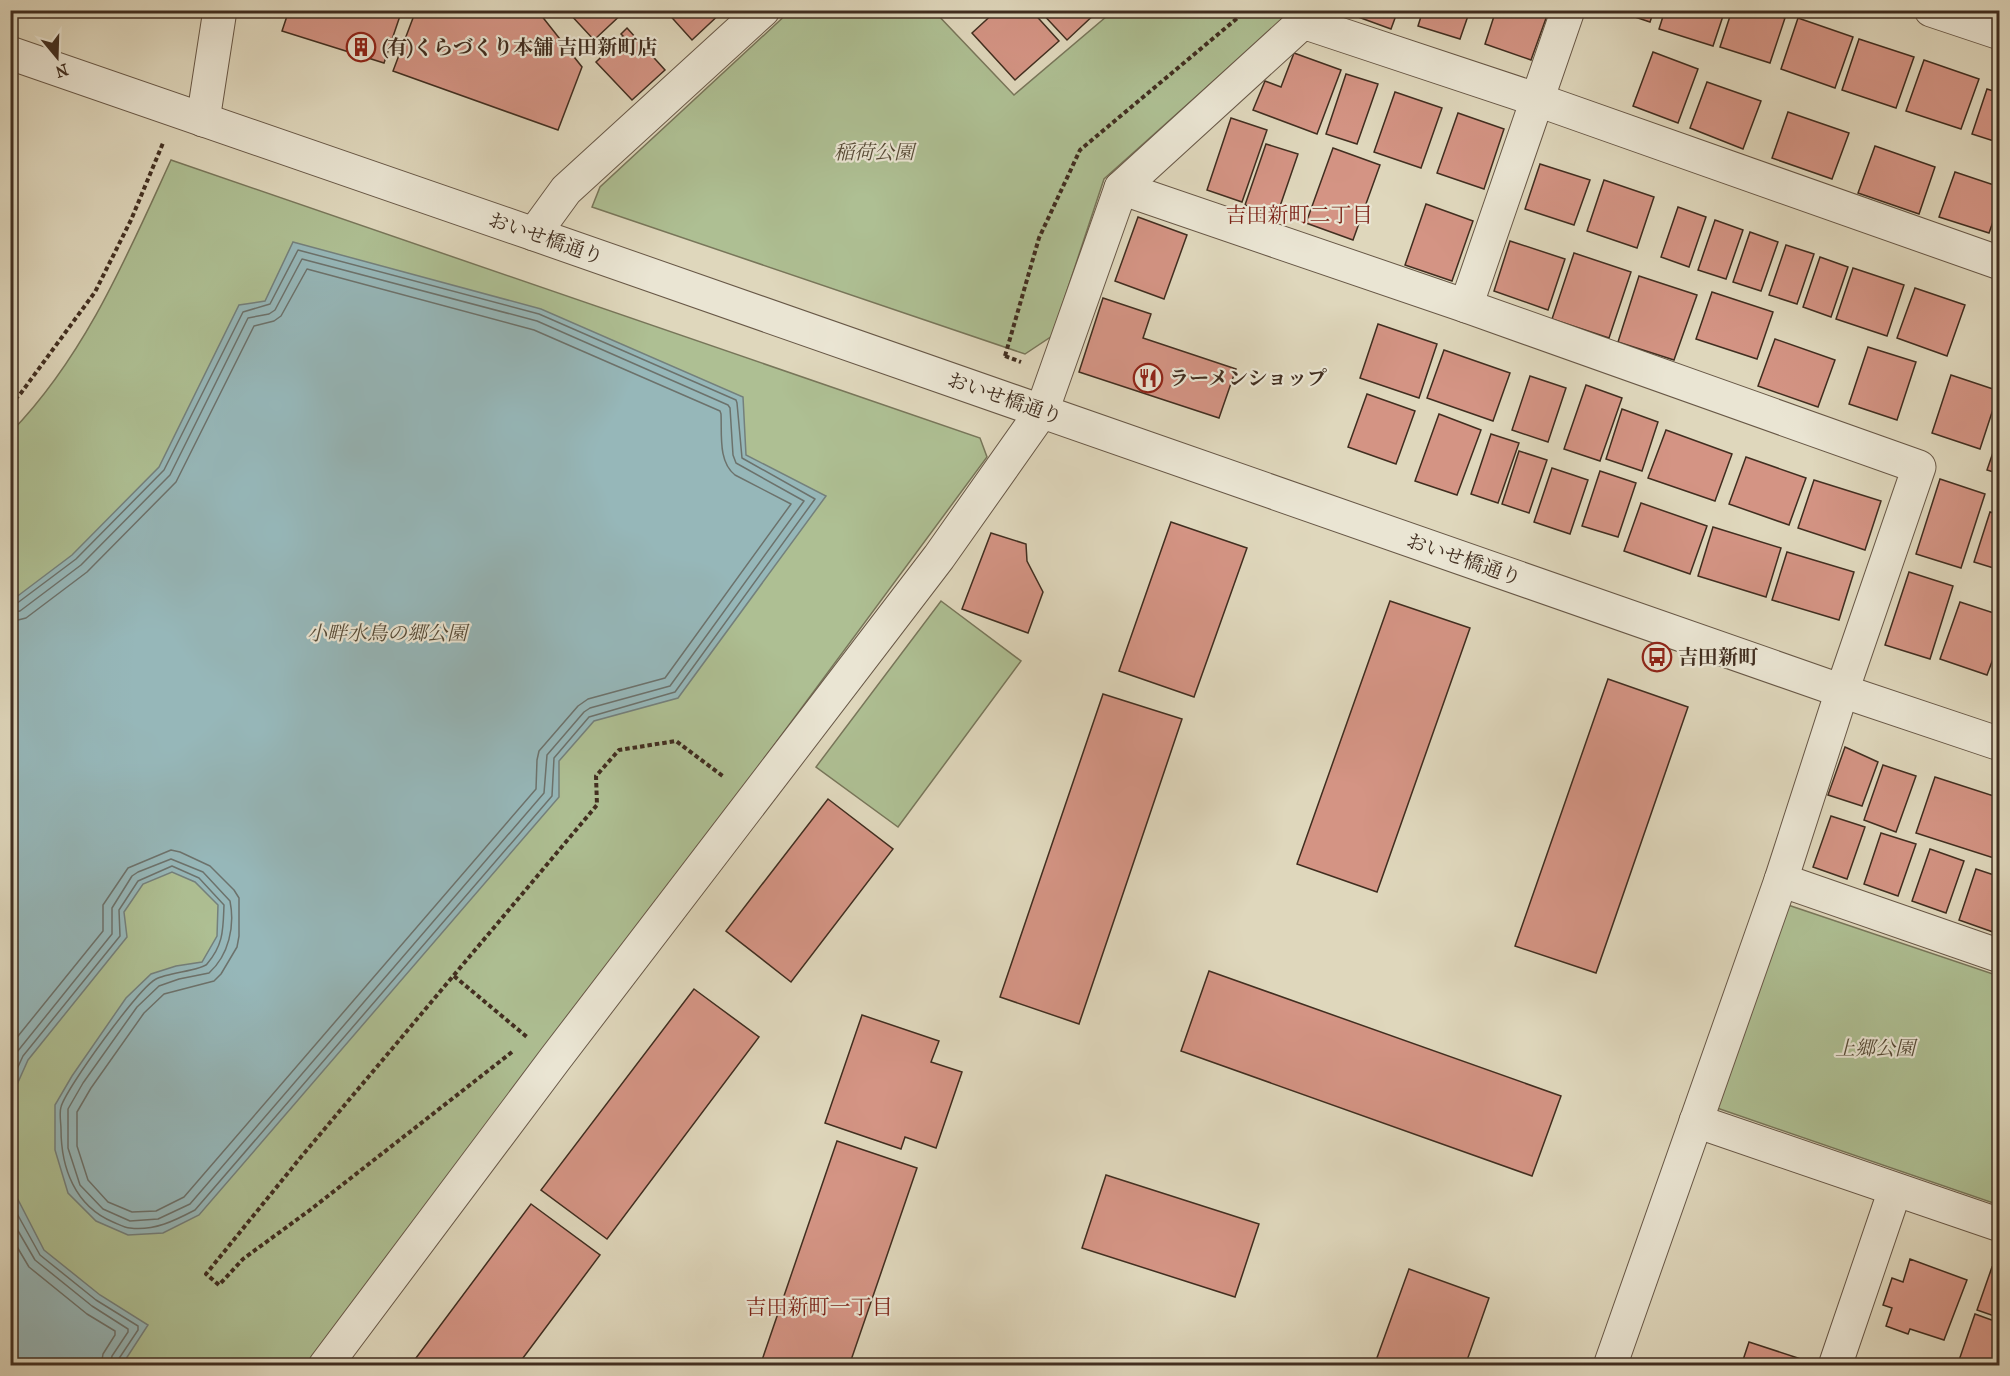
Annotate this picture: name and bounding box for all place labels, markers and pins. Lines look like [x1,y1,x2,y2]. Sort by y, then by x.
building icon: (有)くらづくり本舗 吉田新町店 [345,31,377,63]
place label: (有)くらづくり本舗 吉田新町店 [382,36,657,59]
restaurant icon: ラーメンショップ [1132,362,1164,394]
place label: ラーメンショップ [1169,367,1327,390]
bus stop icon: 吉田新町 [1641,641,1673,673]
place label: 吉田新町 [1678,646,1759,669]

